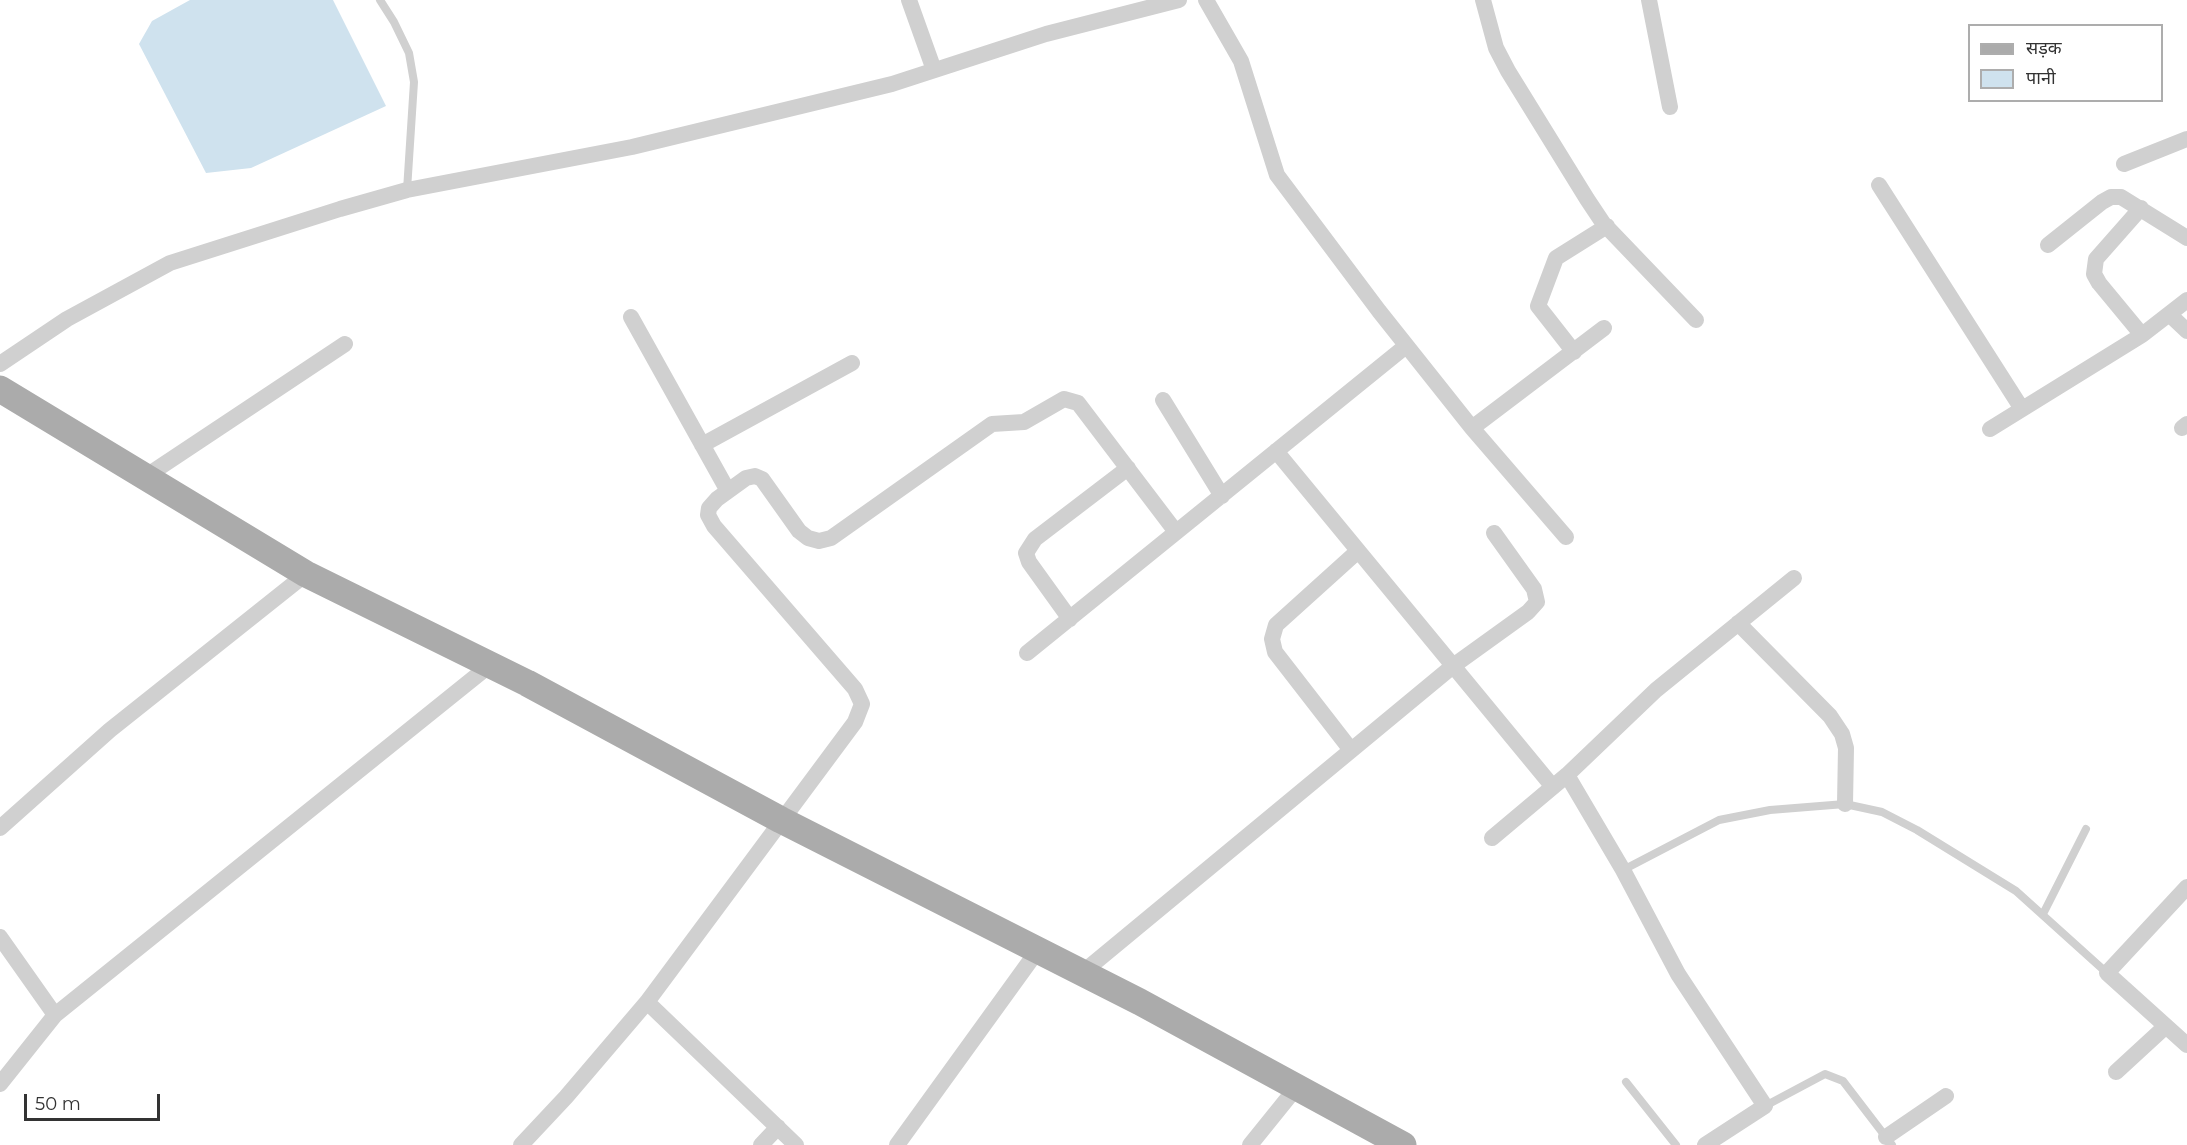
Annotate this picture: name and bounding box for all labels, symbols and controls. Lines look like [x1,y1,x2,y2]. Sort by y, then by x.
legend [1968,24,2163,102]
text: सड़क [2026,37,2062,59]
text: पानी [2026,67,2056,89]
scale bar [27,1082,164,1120]
text: 50 m [35,1093,81,1115]

